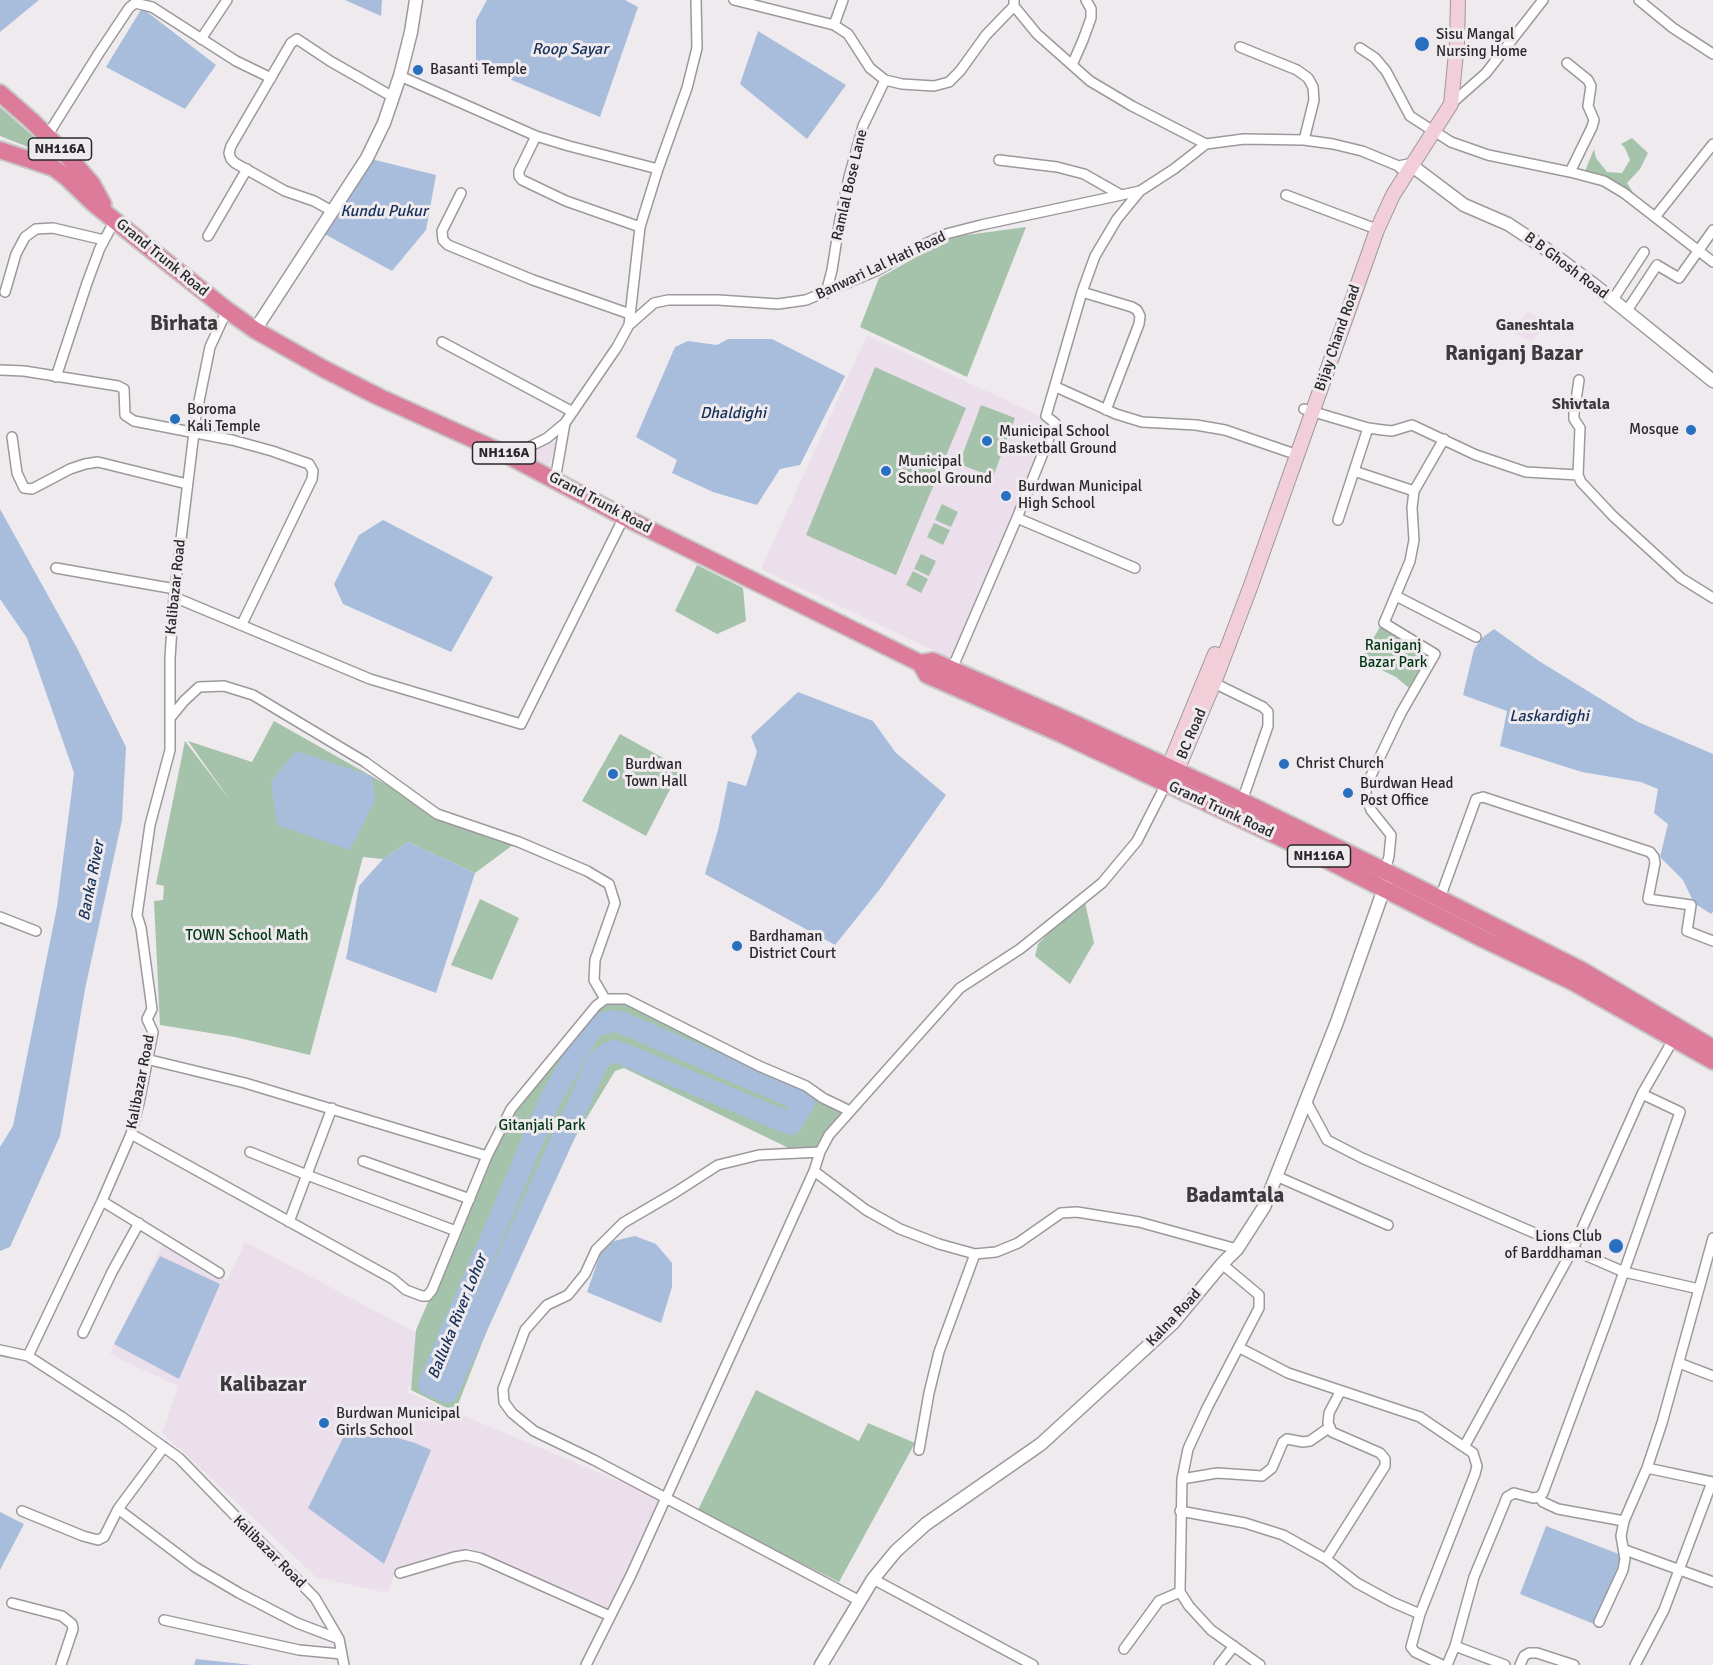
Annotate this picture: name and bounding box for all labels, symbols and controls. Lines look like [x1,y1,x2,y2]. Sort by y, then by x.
place label: Sisu Mangal Nursing Home [1436,26,1527,61]
marker: Sisu Mangal Nursing Home [1413,35,1431,53]
water label: Roop Sayar [532,40,608,60]
place label: Basanti Temple [430,61,527,79]
marker: Basanti Temple [411,63,425,77]
street label: Ramlal Bose Lane [828,128,872,242]
road number: NH116A [28,138,92,160]
water label: Kundu Pukur [340,202,428,222]
street label: Grand Trunk Road [112,215,212,301]
street label: Banwari Lal Hati Road [813,228,949,304]
street label: B B Ghosh Road [1520,229,1612,303]
street label: Bijay Chand Road [1311,282,1365,394]
district label: Birhata [150,311,218,337]
district label: Ganeshtala [1496,316,1574,336]
district label: Raniganj Bazar [1445,341,1583,367]
district label: Shivtala [1552,395,1610,415]
place label: Boroma Kali Temple [187,401,261,436]
water label: Dhaldighi [700,404,766,424]
marker: Boroma Kali Temple [168,412,182,426]
place label: Mosque [1629,421,1679,439]
place label: Municipal School Basketball Ground [999,423,1117,458]
marker: Mosque [1684,423,1698,437]
marker: Municipal School Basketball Ground [980,434,994,448]
road number: NH116A [472,442,536,464]
place label: Municipal School Ground [898,453,992,488]
marker: Municipal School Ground [879,464,893,478]
street label: Grand Trunk Road [546,468,654,538]
place label: Burdwan Municipal High School [1018,478,1142,513]
marker: Burdwan Municipal High School [999,489,1013,503]
street label: Kalibazar Road [162,538,190,636]
park label: Raniganj Bazar Park [1359,637,1427,672]
street label: BC Road [1173,706,1211,762]
water label: Laskardighi [1509,707,1589,727]
place label: Christ Church [1296,755,1384,773]
place label: Burdwan Town Hall [625,756,687,791]
marker: Christ Church [1277,757,1291,771]
marker: Burdwan Town Hall [606,767,620,781]
place label: Burdwan Head Post Office [1360,775,1454,810]
street label: Grand Trunk Road [1166,778,1276,842]
marker: Burdwan Head Post Office [1341,786,1355,800]
water label: Banka River [75,839,109,923]
road number: NH116A [1288,845,1350,867]
park label: TOWN School Math [186,927,308,945]
place label: Bardhaman District Court [749,928,836,963]
marker: Bardhaman District Court [730,939,744,953]
street label: Kalibazar Road [123,1033,159,1131]
park label: Gitanjali Park [499,1117,585,1135]
district label: Badamtala [1186,1183,1284,1209]
place label: Lions Club of Barddhaman [1504,1228,1602,1263]
marker: Lions Club of Barddhaman [1607,1237,1625,1255]
water label: Balluka River Lohor [424,1252,492,1382]
street label: Kalna Road [1143,1285,1205,1351]
district label: Kalibazar [220,1372,306,1398]
place label: Burdwan Municipal Girls School [336,1405,460,1440]
marker: Burdwan Municipal Girls School [317,1416,331,1430]
street label: Kalibazar Road [229,1512,309,1592]

